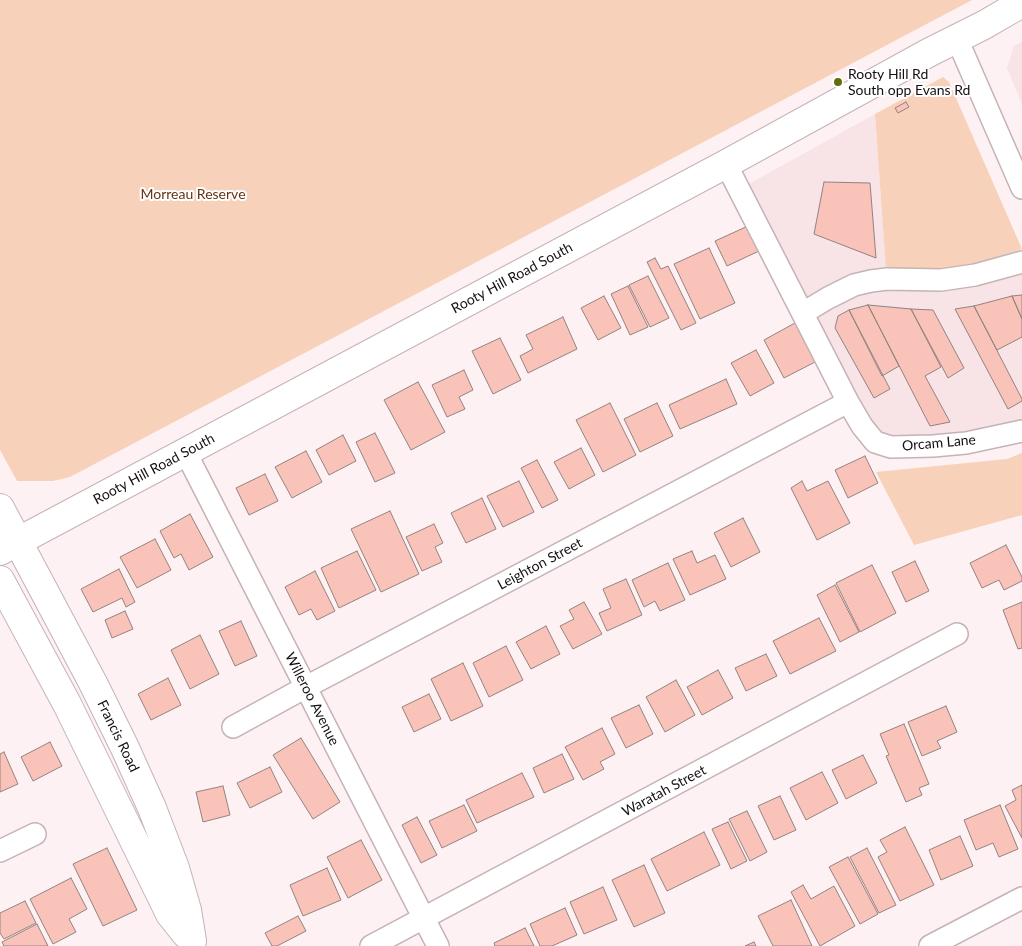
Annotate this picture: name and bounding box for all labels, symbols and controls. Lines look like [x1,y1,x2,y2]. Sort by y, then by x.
place label: Rooty Hill Rd South opp Evans Rd [848,66,970,98]
marker: Rooty Hill Rd South opp Evans Rd [832,76,844,88]
park label: Morreau Reserve [140,186,246,202]
street label: Rooty Hill Road South [449,239,575,317]
street label: Rooty Hill Road South [91,430,217,508]
street label: Orcam Lane [901,431,977,455]
street label: Leighton Street [495,535,585,593]
street label: Willeroo Avenue [281,650,343,748]
street label: Francis Road [93,697,143,775]
street label: Waratah Street [619,762,709,820]

